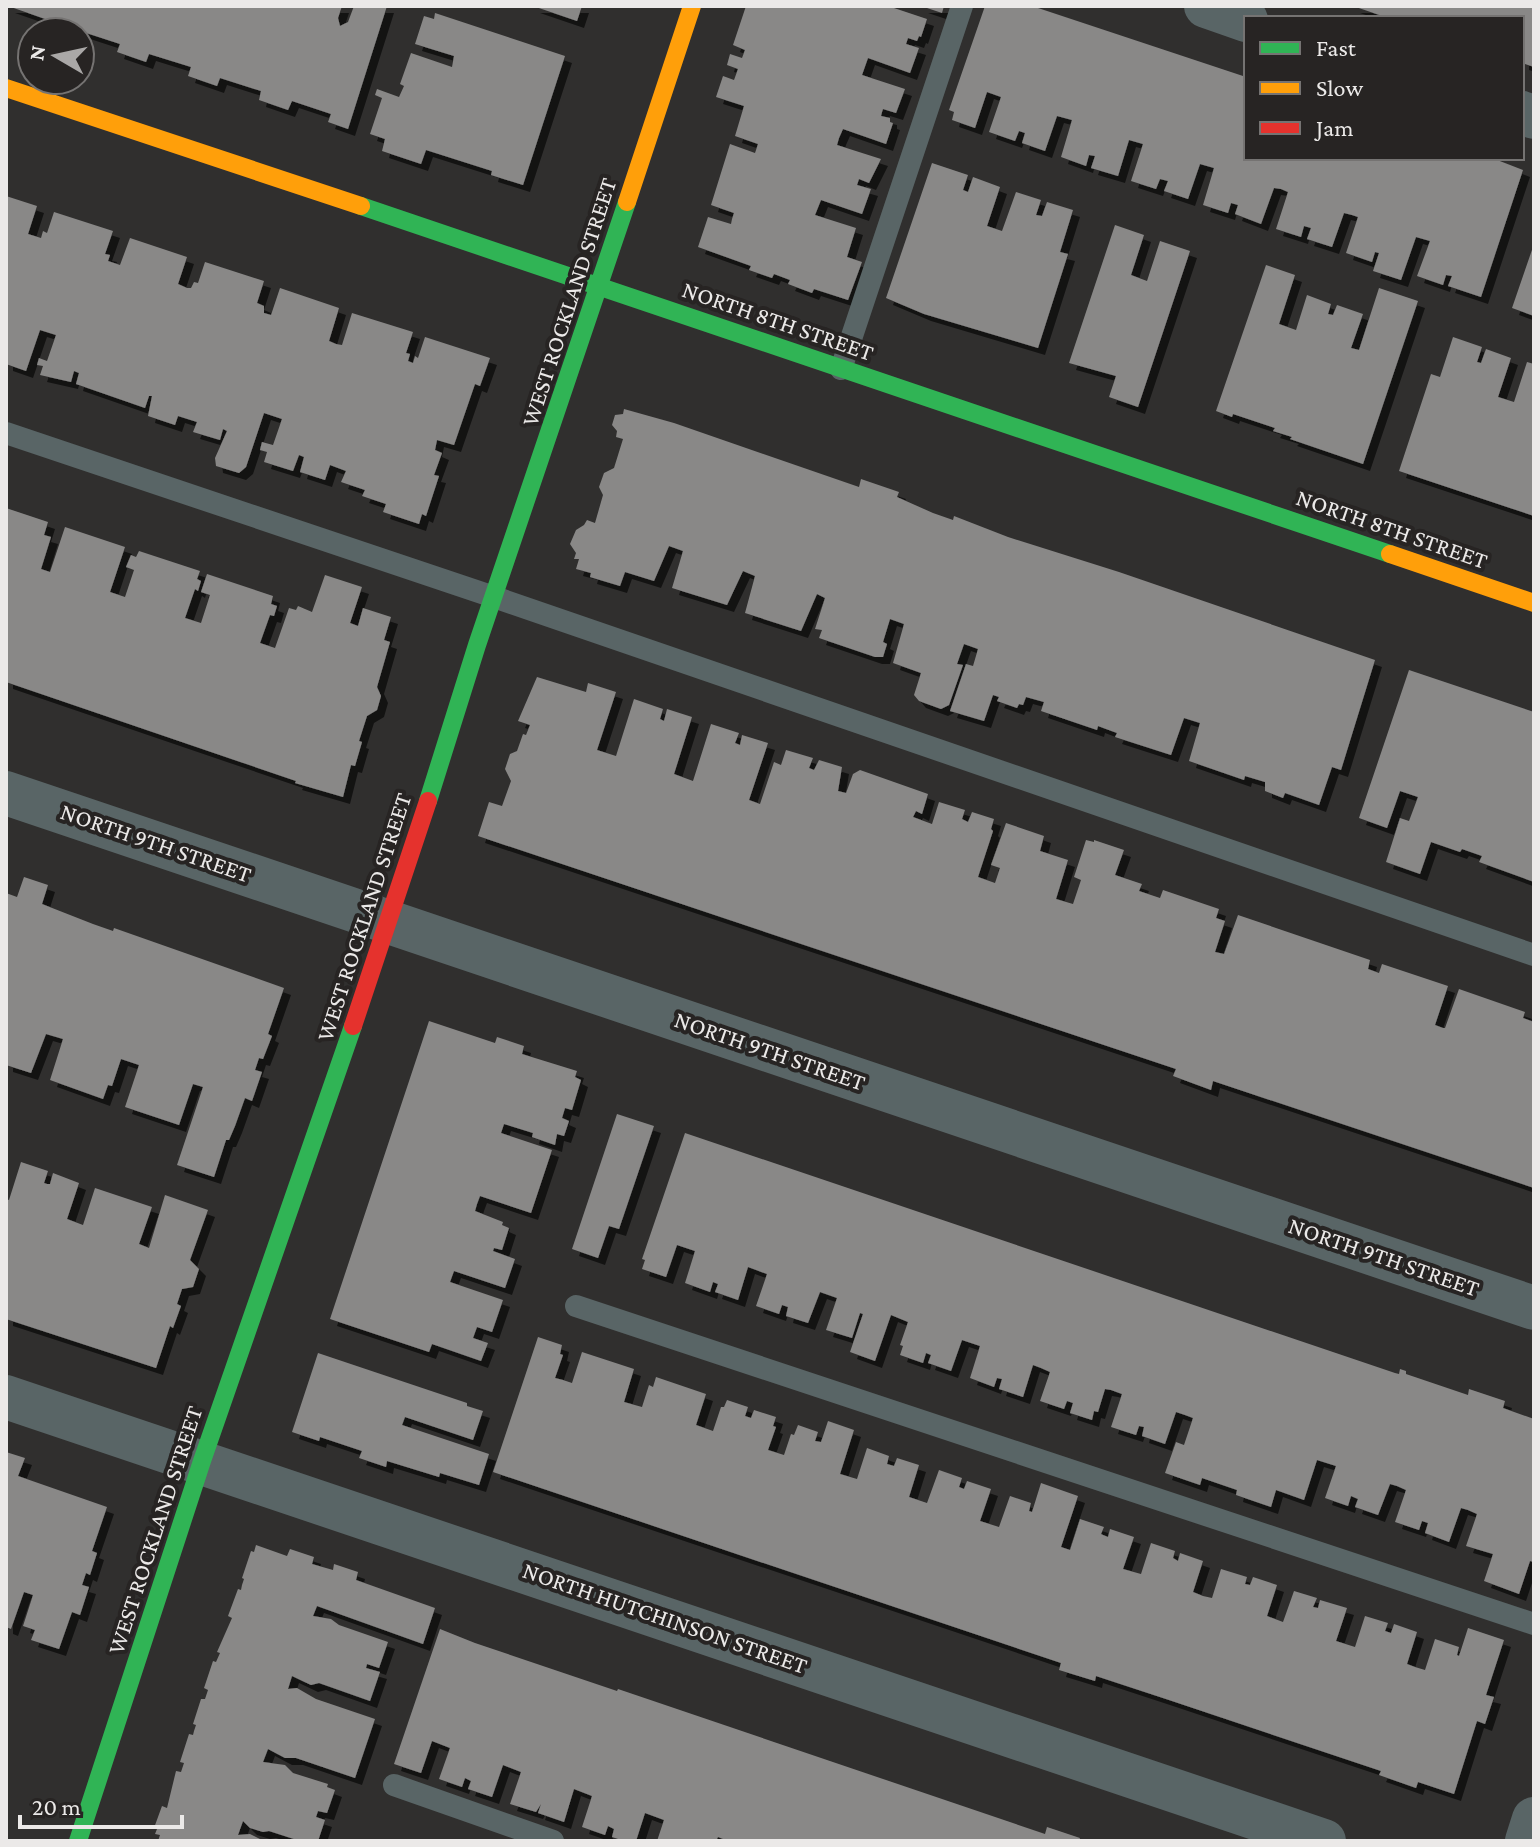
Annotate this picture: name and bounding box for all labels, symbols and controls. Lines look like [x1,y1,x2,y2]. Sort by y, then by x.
north arrow [16,16,96,96]
legend [1244,16,1524,160]
text: Fast [1316,34,1357,61]
text: N [23,44,50,62]
text: Slow [1316,74,1363,101]
text: Jam [1314,114,1354,141]
street label: WEST ROCKLAND STREET [516,174,621,429]
street label: NORTH 8TH STREET [679,275,877,366]
street label: NORTH 8TH STREET [1293,483,1491,574]
street label: WEST ROCKLAND STREET [311,789,416,1044]
street label: NORTH 9TH STREET [57,797,255,888]
street label: NORTH 9TH STREET [671,1005,869,1096]
street label: NORTH 9TH STREET [1285,1211,1483,1302]
street label: WEST ROCKLAND STREET [102,1402,207,1657]
street label: NORTH HUTCHINSON STREET [519,1556,811,1679]
scale bar [20,1779,182,1829]
text: 20 m [32,1793,81,1820]

